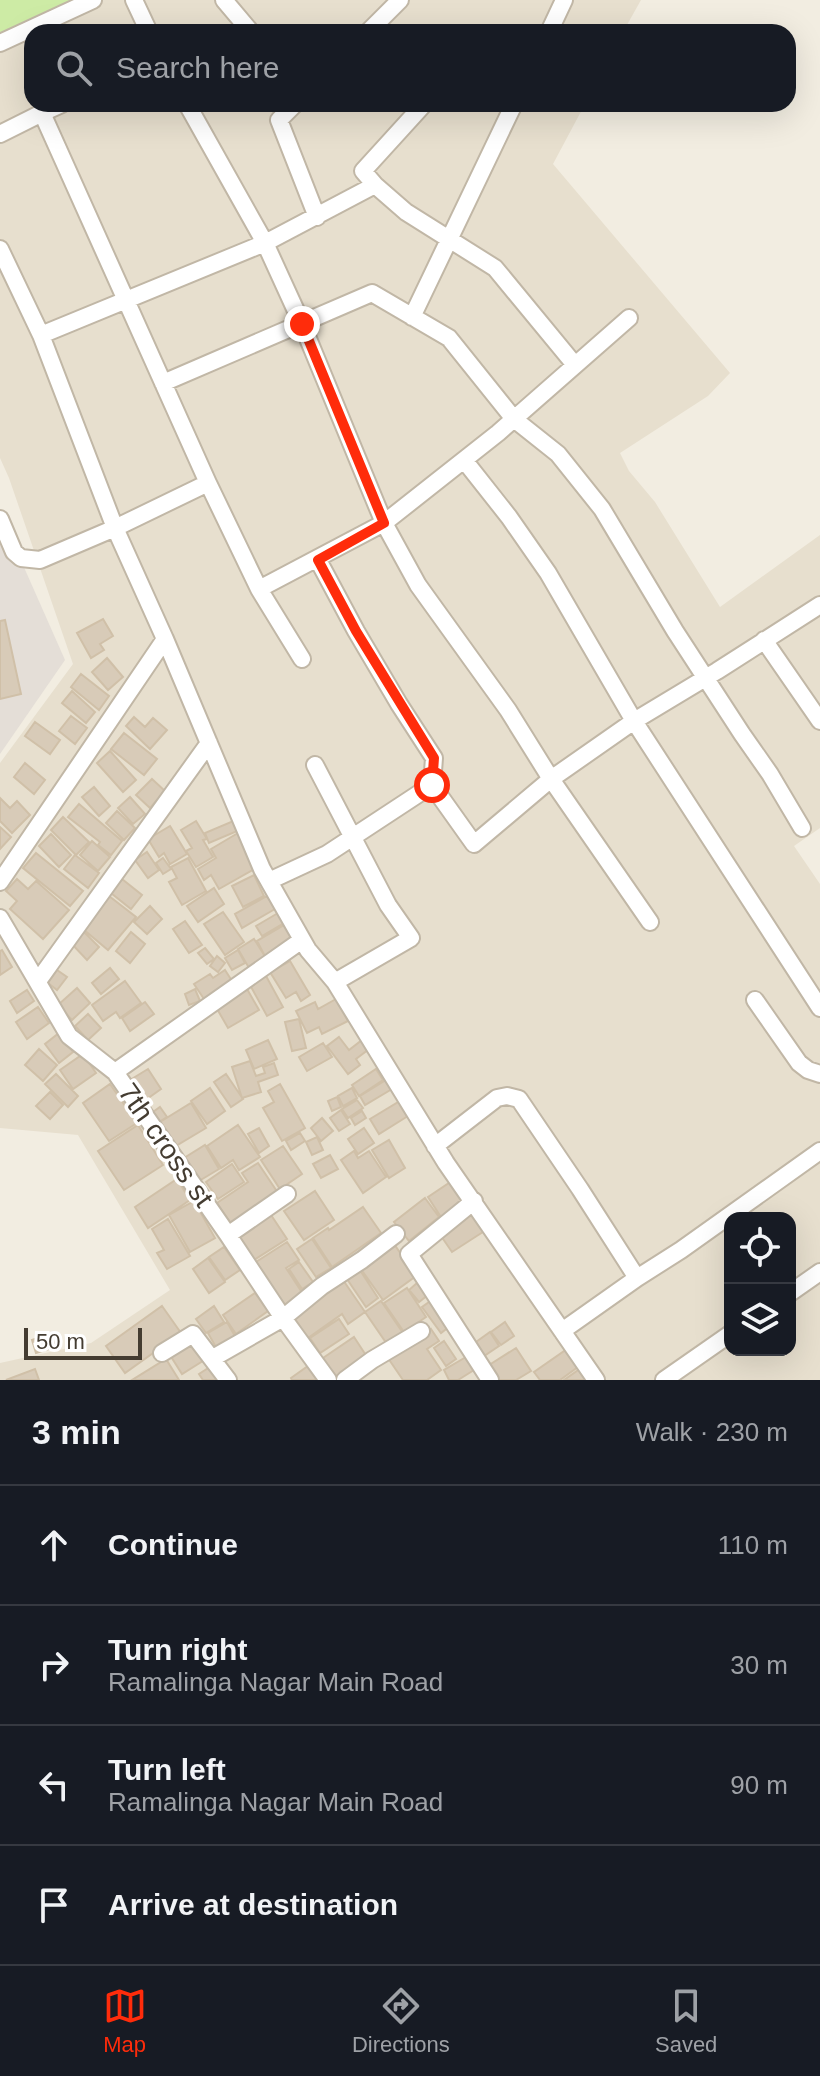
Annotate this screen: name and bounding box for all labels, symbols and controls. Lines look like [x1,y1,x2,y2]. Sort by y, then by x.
search box [24,24,796,112]
icon: search [52,46,96,90]
text: Search here [116,51,279,84]
route end [284,306,320,342]
route start [414,767,450,803]
street label: 7th cross st [112,1077,220,1213]
map controls [724,1212,796,1356]
button: locate [724,1212,796,1284]
button: layers [724,1284,796,1356]
scale bar [24,1324,142,1360]
text: 50 m [36,1329,85,1354]
text: 3 min [32,1413,121,1451]
text: Walk · 230 m [636,1417,788,1447]
icon: ahead [32,1523,76,1567]
text: Continue [108,1528,238,1561]
text: 110 m [718,1530,788,1560]
text: Turn right [108,1633,247,1666]
icon: right [32,1643,76,1687]
text: 30 m [730,1650,788,1680]
text: Ramalinga Nagar Main Road [108,1667,443,1697]
text: Turn left [108,1753,226,1786]
icon: left [32,1763,76,1807]
text: 90 m [730,1770,788,1800]
text: Ramalinga Nagar Main Road [108,1787,443,1817]
icon: arrive [32,1883,76,1927]
text: Arrive at destination [108,1888,398,1921]
tab: Map [103,1984,147,2058]
tab: Directions [352,1984,450,2058]
tab: Saved [655,1984,717,2058]

